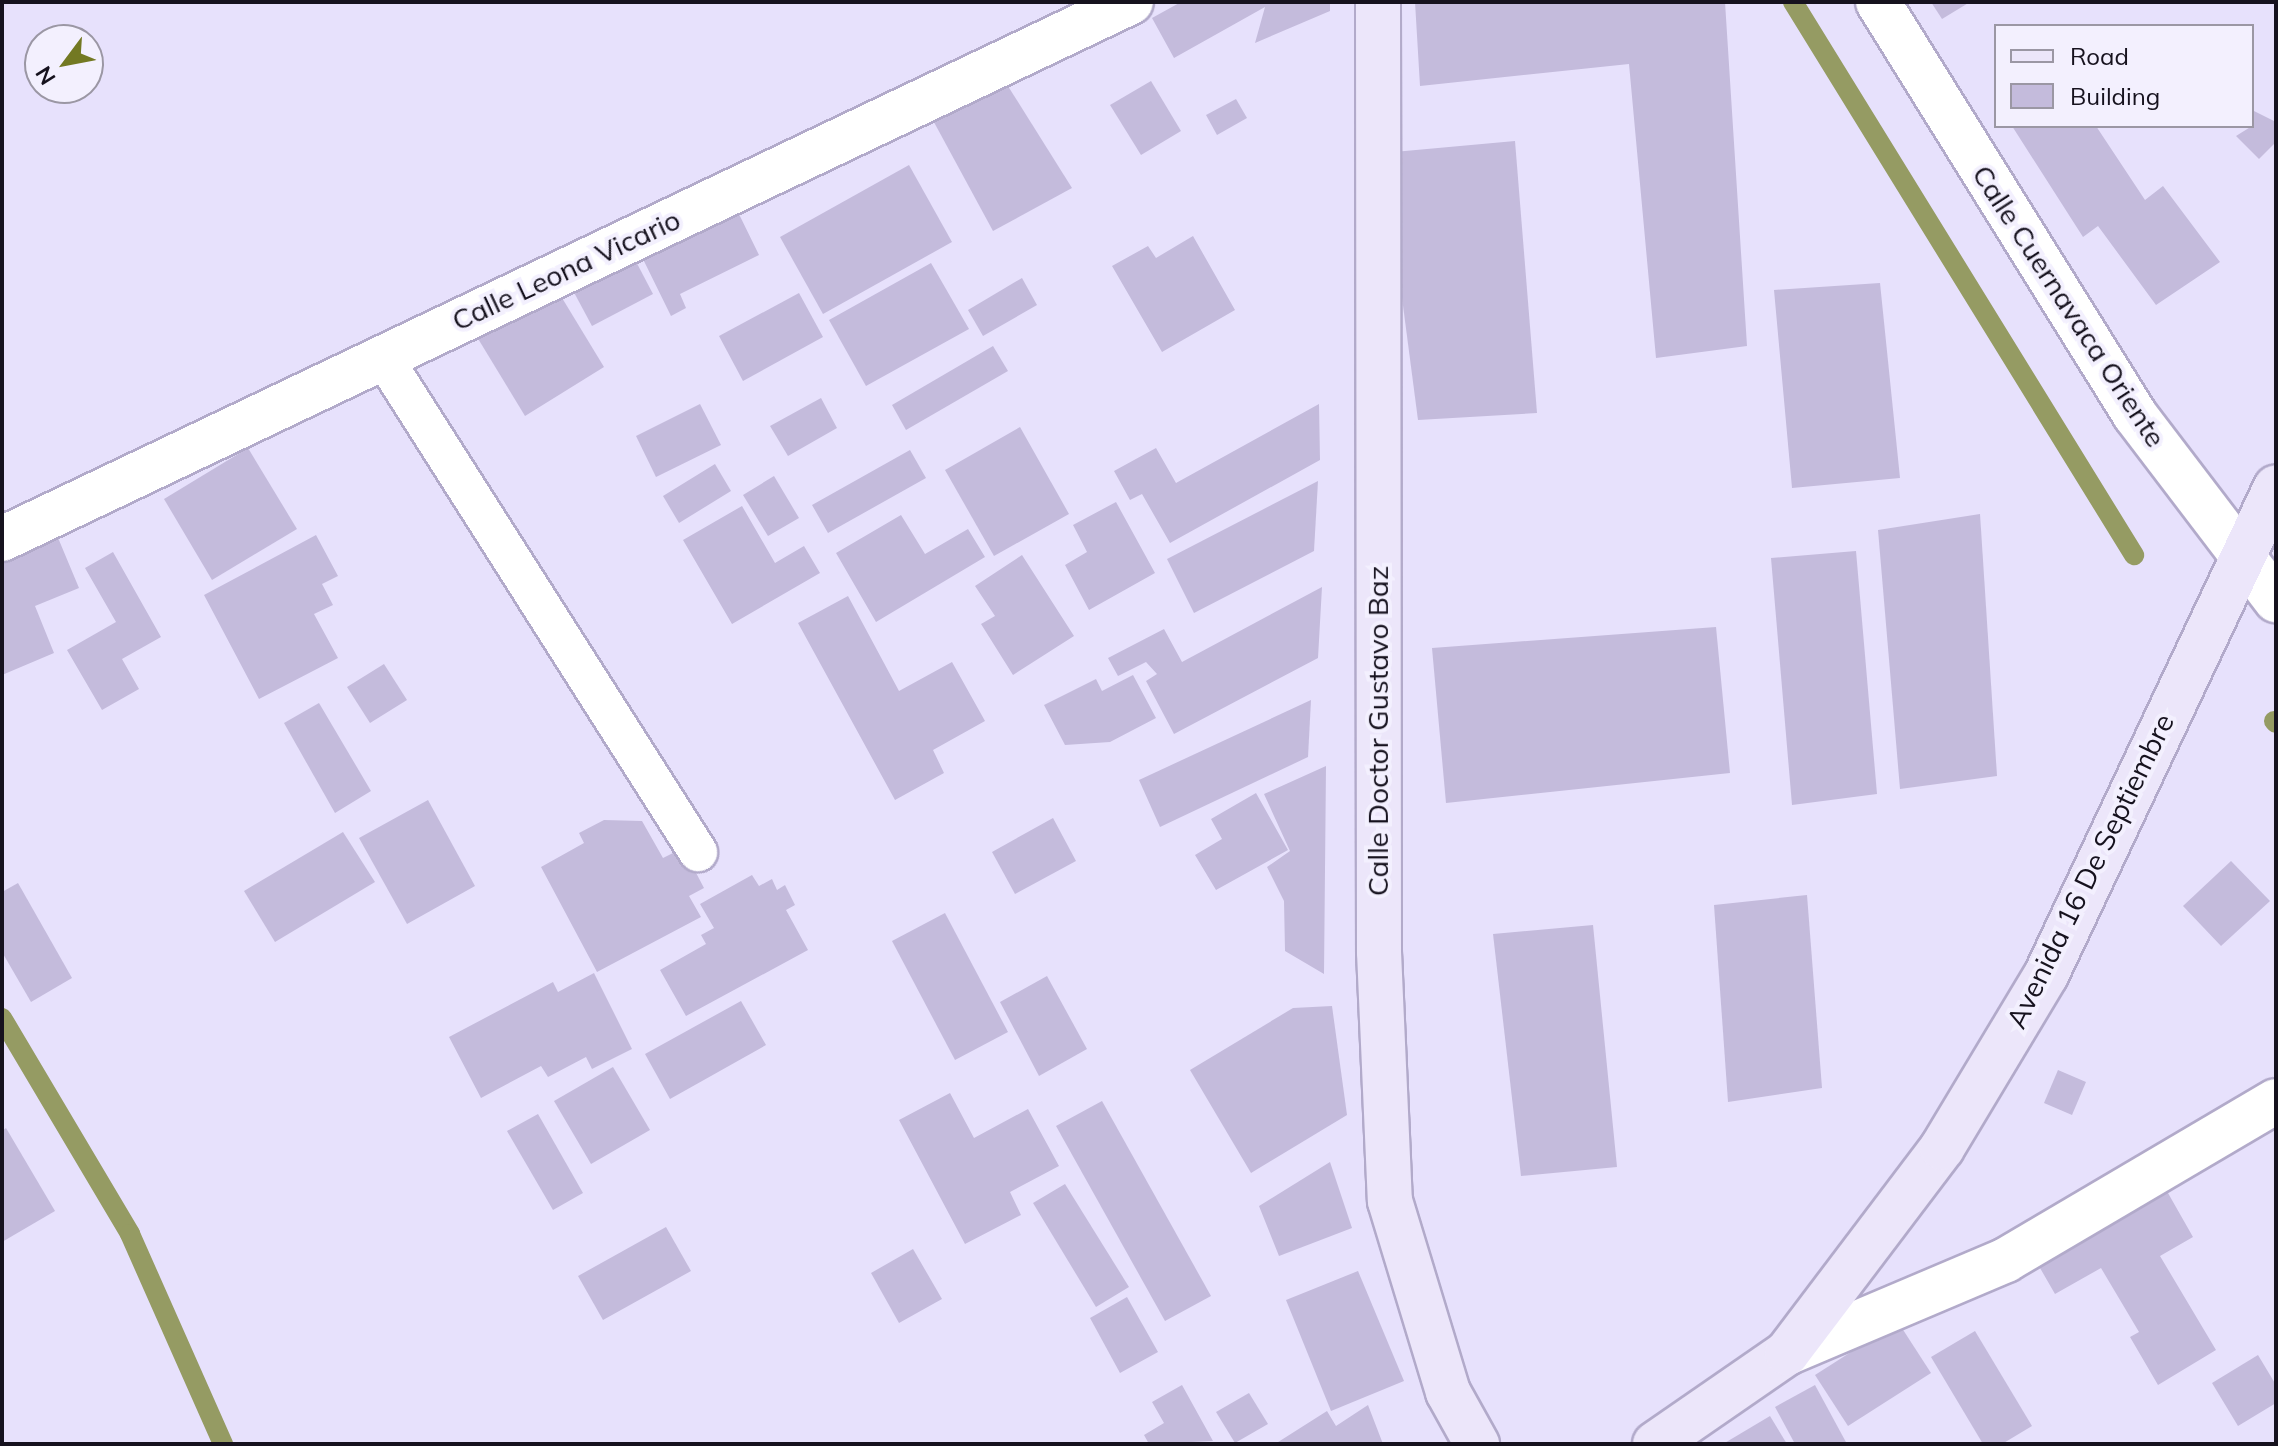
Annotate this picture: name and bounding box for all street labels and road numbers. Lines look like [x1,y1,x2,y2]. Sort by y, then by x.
street label: Calle Cuernavaca Oriente [1965,159,2173,453]
street label: Calle Leona Vicario [447,202,685,338]
street label: Calle Doctor Gustavo Baz [1361,566,1395,896]
street label: Avenida 16 De Septiembre [1999,708,2181,1034]

